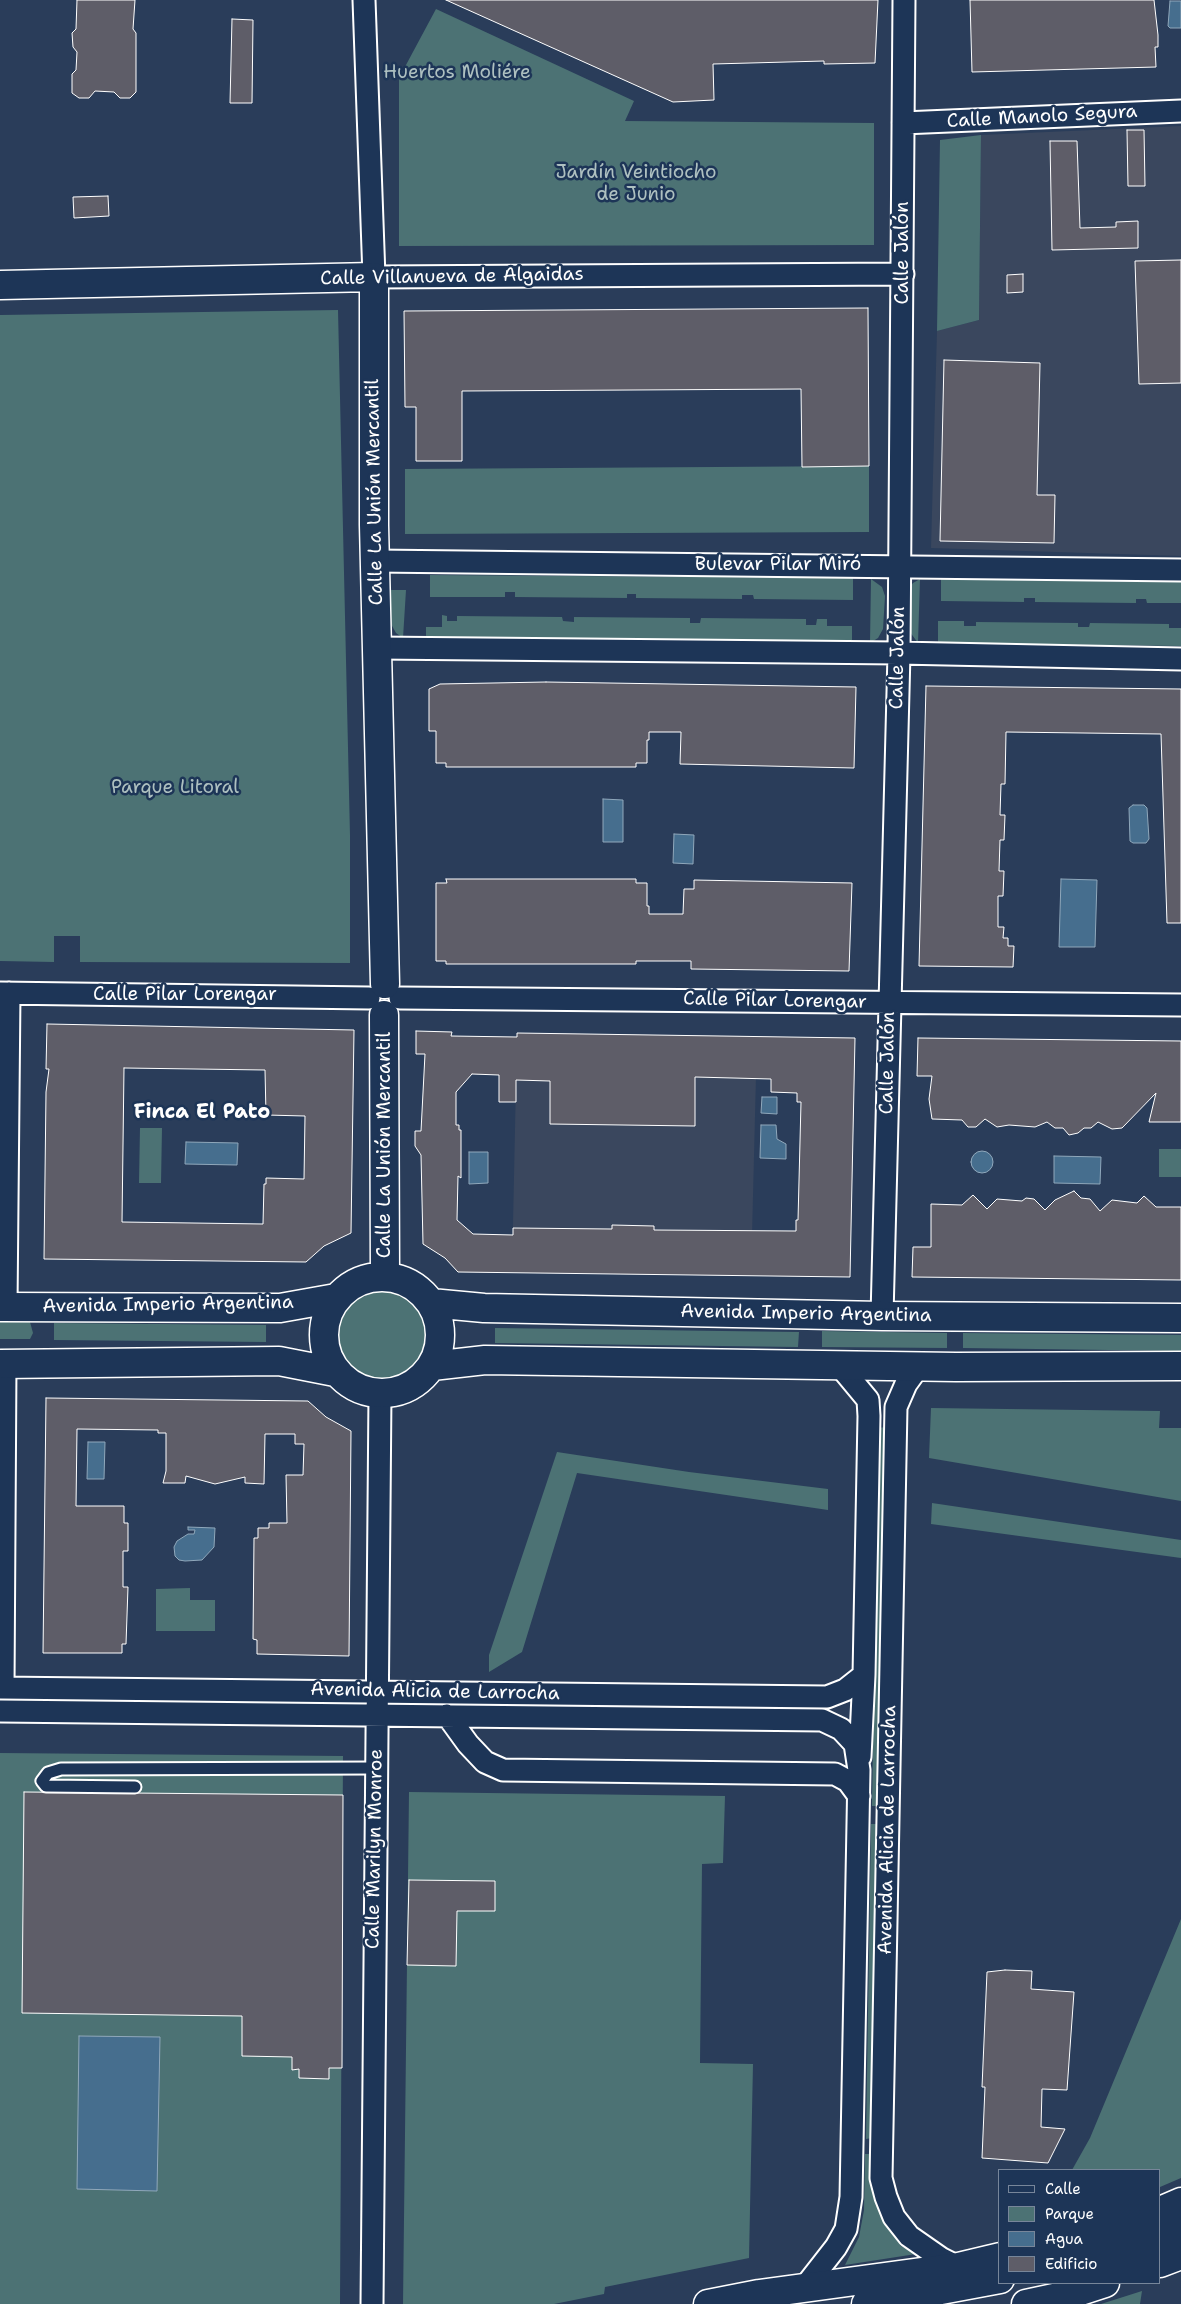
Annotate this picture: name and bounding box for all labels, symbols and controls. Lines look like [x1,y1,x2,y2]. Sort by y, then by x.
park label: Huertos Moliére [383,62,531,84]
street label: Calle Manolo Segura [946,101,1138,133]
park label: Jardín Veintiocho de Junio [555,162,717,206]
street label: Calle Jalón [892,201,914,305]
street label: Calle Villanueva de Algaidas [320,263,584,291]
street label: Calle La Unión Mercantil [362,379,388,605]
street label: Bulevar Pilar Miró [695,554,861,576]
street label: Calle Jalón [886,606,910,710]
park label: Parque Litoral [111,777,239,799]
street label: Calle Pilar Lorengar [93,984,277,1006]
street label: Calle Pilar Lorengar [683,988,867,1014]
street label: Calle Jalón [876,1011,900,1115]
street label: Calle La Unión Mercantil [374,1032,396,1258]
district label: Finca El Pato [134,1101,270,1125]
street label: Avenida Imperio Argentina [42,1291,294,1319]
street label: Avenida Imperio Argentina [680,1300,932,1328]
street label: Avenida Alicia de Larrocha [310,1678,560,1706]
street label: Avenida Alicia de Larrocha [874,1705,902,1955]
street label: Calle Marilyn Monroe [362,1749,388,1949]
legend [998,2169,1161,2284]
text: Calle [1045,2179,1081,2199]
text: Parque [1045,2204,1094,2224]
text: Agua [1045,2229,1083,2249]
text: Edificio [1045,2254,1097,2274]

